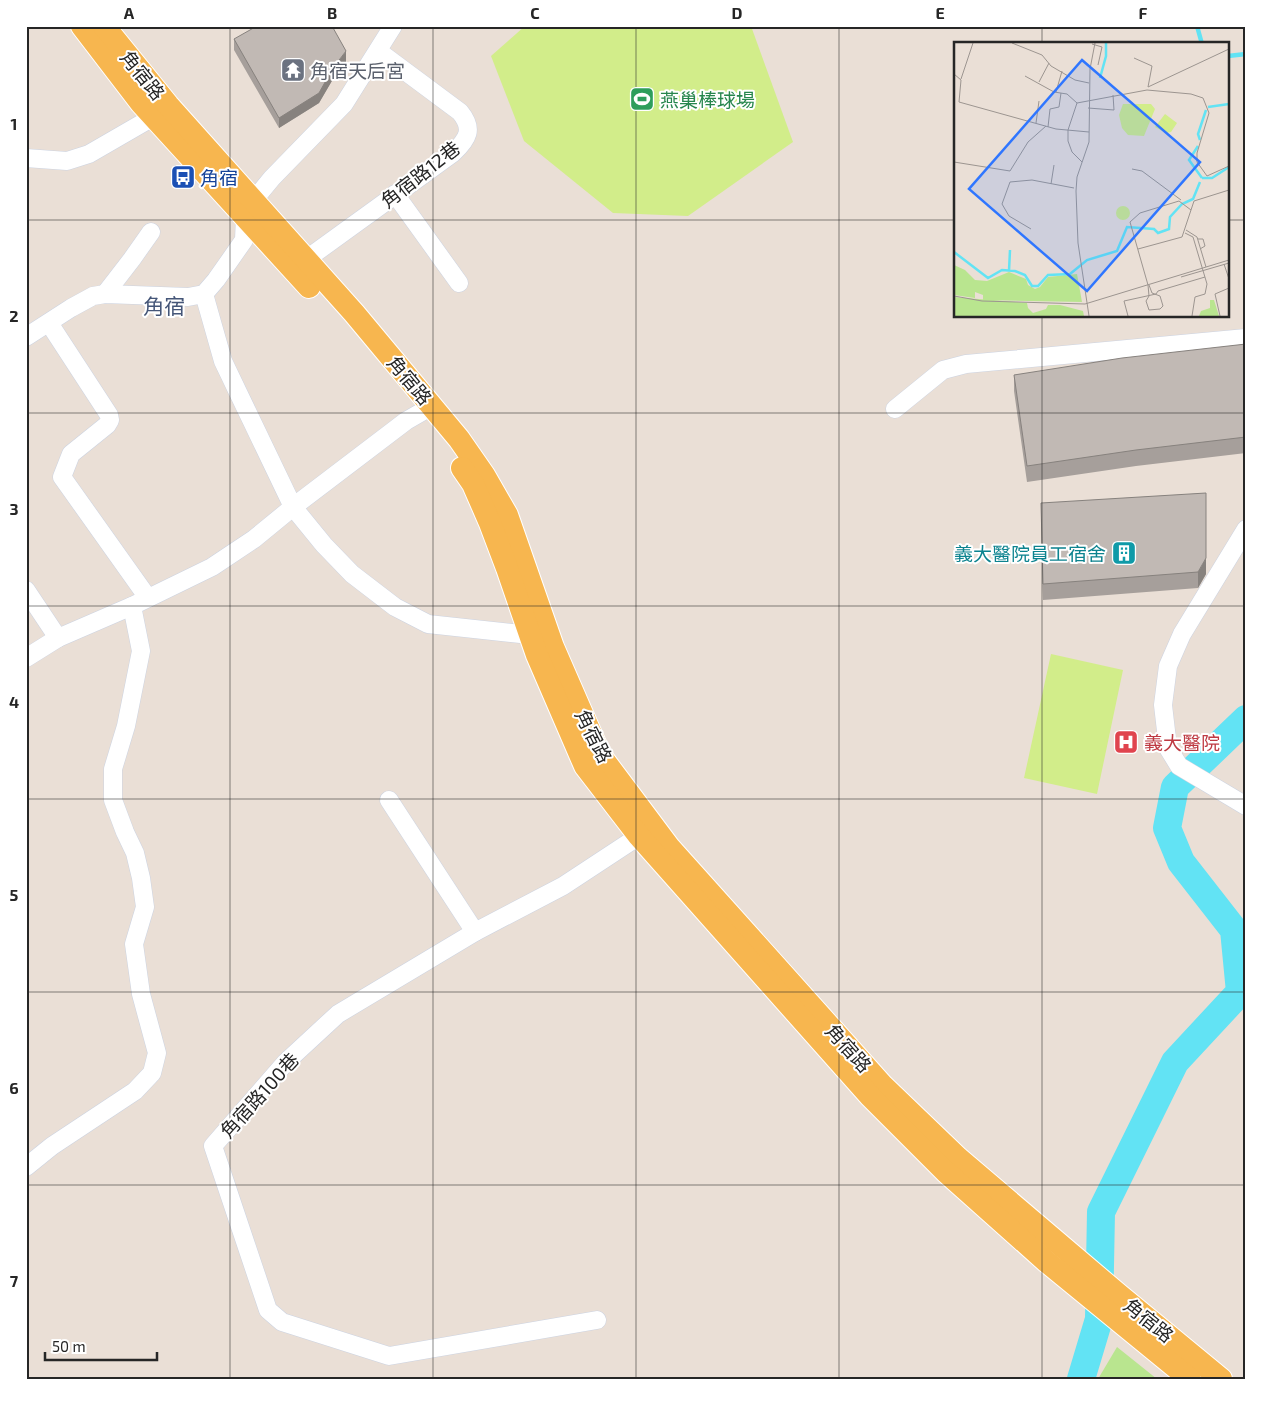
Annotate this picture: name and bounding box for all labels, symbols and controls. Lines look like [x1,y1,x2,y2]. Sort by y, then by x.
text: A [124,3,135,22]
text: B [327,3,337,22]
text: C [530,3,540,22]
text: D [732,3,743,22]
text: E [935,3,945,22]
text: F [1139,3,1148,22]
inset map [954,42,1230,318]
street label: 角宿路 [116,46,170,104]
temple icon: 角宿天后宮 [280,57,306,83]
place label: 角宿天后宮 [310,59,405,82]
sports icon: 燕巢棒球場 [629,86,655,112]
place label: 燕巢棒球場 [660,88,755,111]
text: 1 [11,114,17,133]
street label: 角宿路12巷 [376,136,464,212]
bus stop icon: 角宿 [170,164,196,190]
place label: 角宿 [200,166,238,189]
district label: 角宿 [143,293,185,318]
text: 2 [9,306,19,325]
street label: 角宿路 [383,351,437,409]
text: 3 [9,499,19,518]
building icon: 義大醫院員工宿舍 [1111,540,1137,566]
place label: 義大醫院員工宿舍 [954,542,1106,565]
text: 4 [9,692,19,711]
street label: 角宿路 [571,705,617,767]
hospital icon: 義大醫院 [1113,729,1139,755]
place label: 義大醫院 [1144,731,1220,754]
text: 5 [10,885,19,904]
street label: 角宿路 [821,1019,877,1077]
street label: 角宿路100巷 [215,1048,303,1142]
text: 6 [9,1078,19,1097]
text: 7 [10,1271,19,1290]
street label: 角宿路 [1120,1293,1178,1347]
scale bar [45,1330,158,1362]
text: 50 m [52,1337,86,1355]

